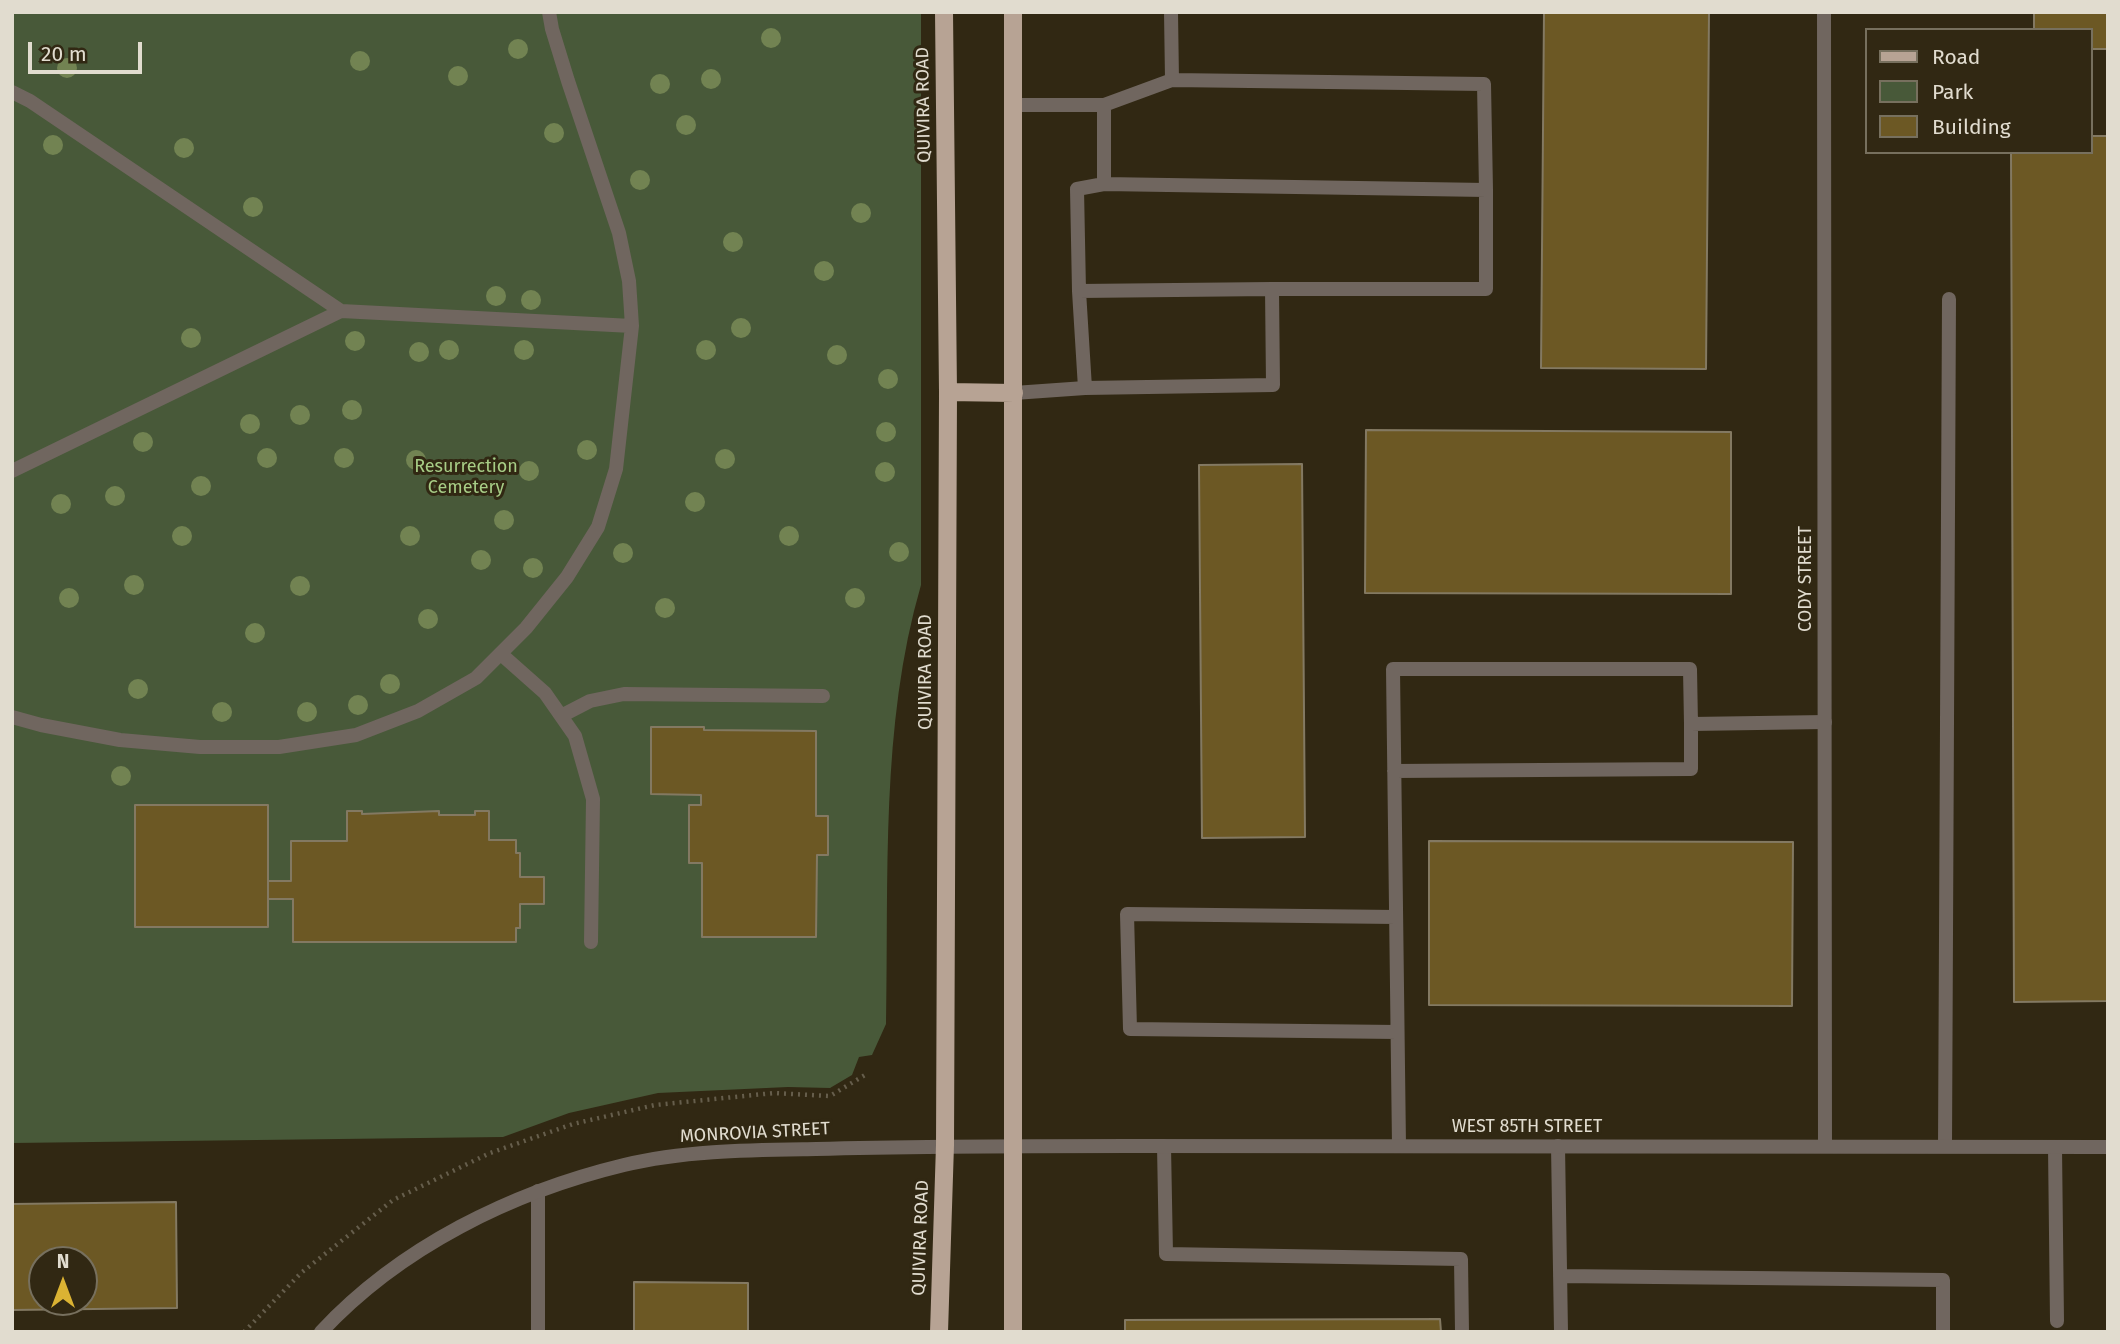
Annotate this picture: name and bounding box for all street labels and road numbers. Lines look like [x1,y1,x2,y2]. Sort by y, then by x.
street label: QUIVIRA ROAD [912,47,936,163]
street label: CODY STREET [1795,526,1817,632]
street label: QUIVIRA ROAD [915,614,937,730]
street label: WEST 85TH STREET [1452,1116,1602,1138]
street label: MONROVIA STREET [679,1118,831,1148]
street label: QUIVIRA ROAD [908,1180,934,1296]

